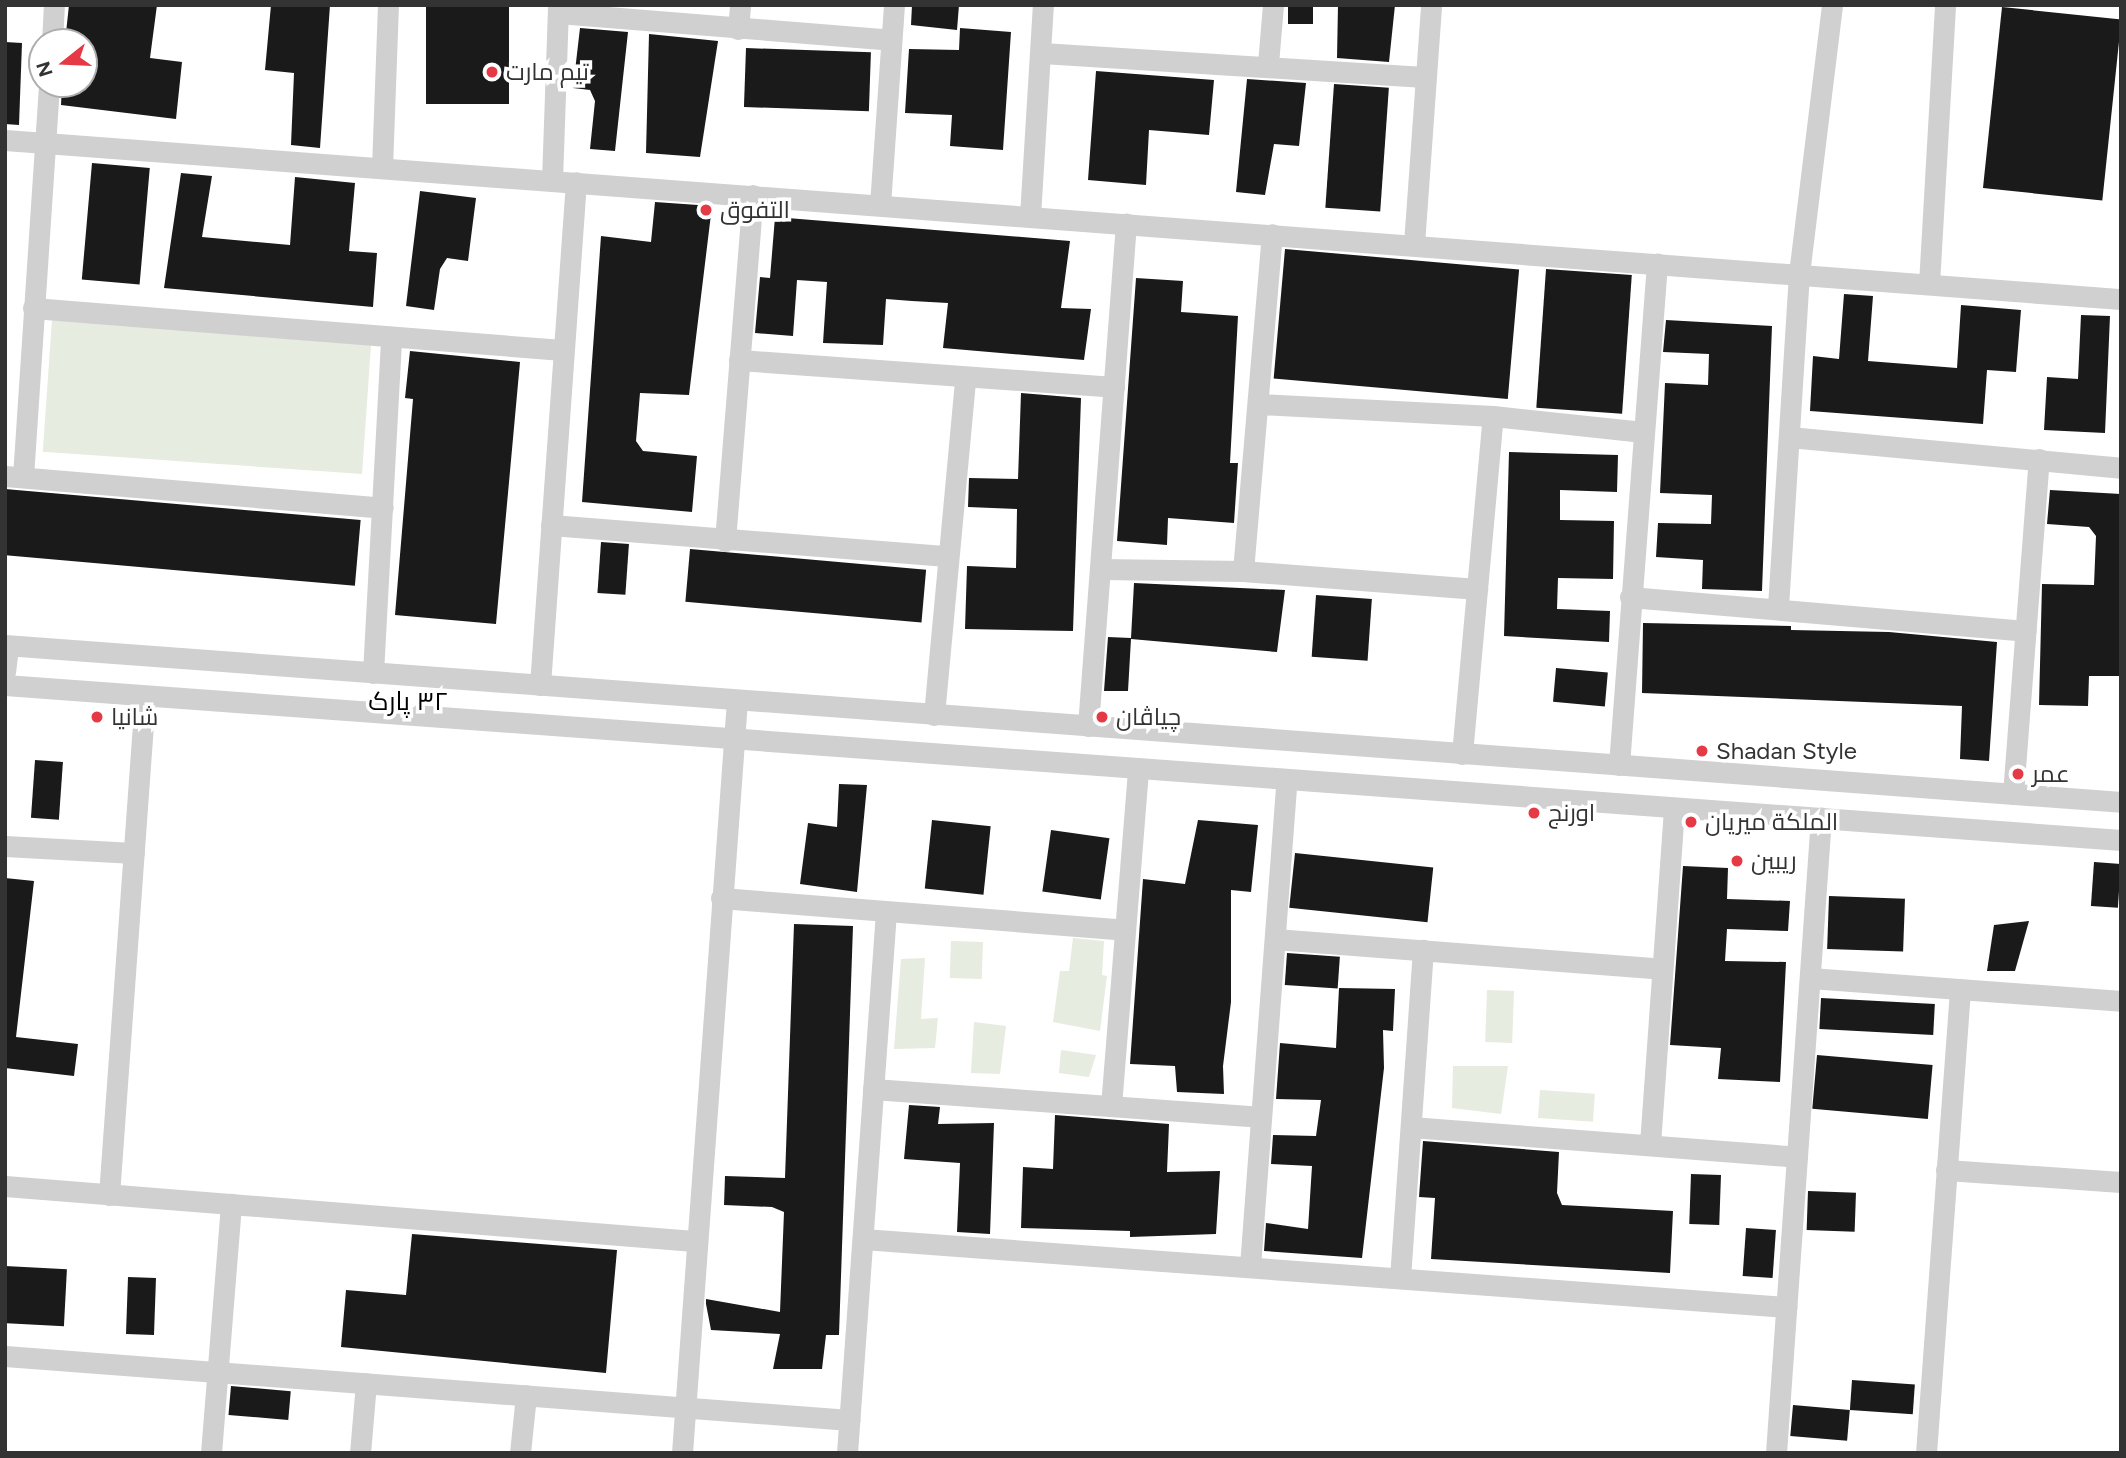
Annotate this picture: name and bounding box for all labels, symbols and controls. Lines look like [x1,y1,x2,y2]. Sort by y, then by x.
north arrow [28,28,98,98]
text: N [31,58,58,80]
place label: تيم مارت [506,58,589,86]
marker: تيم مارت [484,64,500,80]
place label: التفوق [720,196,790,224]
marker: التفوق [698,202,714,218]
district label: ٣٢ پارک [368,686,448,718]
place label: شانيا [111,703,158,731]
place label: چياڤان [1116,703,1181,731]
marker: شانيا [89,709,105,725]
marker: چياڤان [1094,709,1110,725]
place label: Shadan Style [1716,737,1857,765]
marker: Shadan Style [1694,743,1710,759]
place label: عمر [2032,760,2070,788]
marker: عمر [2010,766,2026,782]
place label: اورنج [1548,799,1595,827]
marker: اورنج [1526,805,1542,821]
place label: الملكة ميريان [1705,808,1838,836]
marker: الملكة ميريان [1683,814,1699,830]
place label: ريبين [1751,847,1797,875]
marker: ريبين [1729,853,1745,869]

